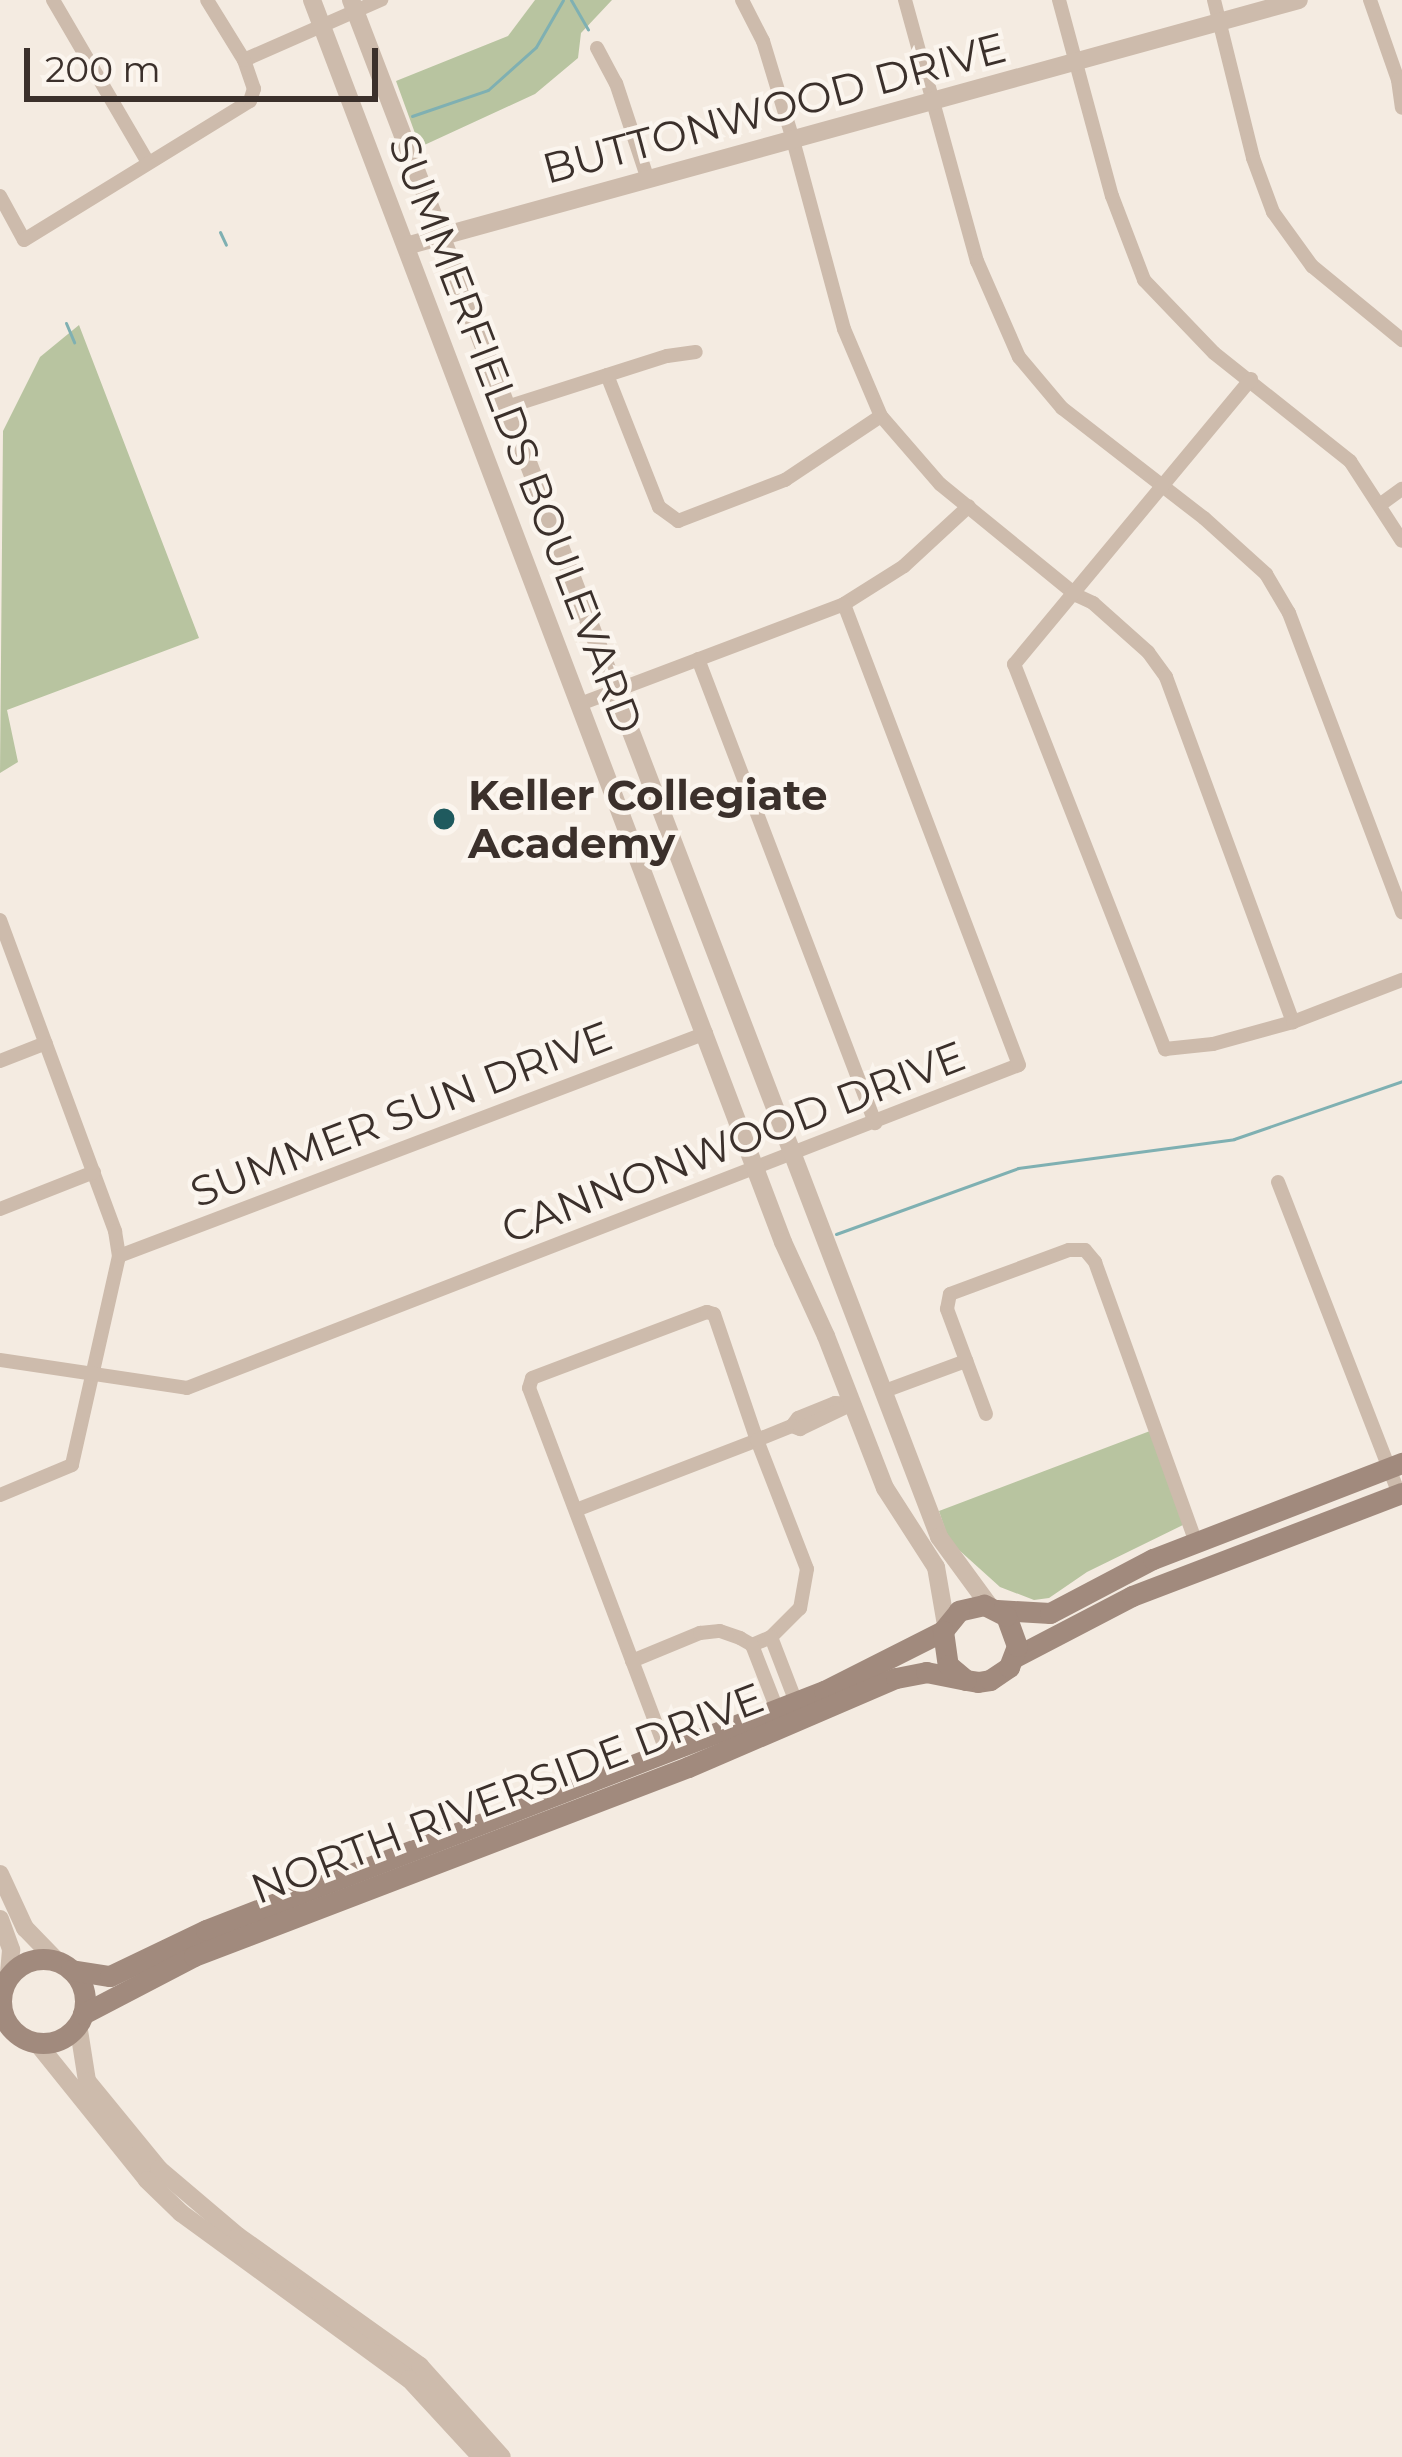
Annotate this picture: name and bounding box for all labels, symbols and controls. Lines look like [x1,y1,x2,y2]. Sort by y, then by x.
street label: BUTTONWOOD DRIVE [537,22,1011,194]
scale bar [30,24,384,98]
text: 200 m [45,47,161,91]
street label: SUMMERFIELDS BOULEVARD [378,128,654,740]
place label: Keller Collegiate Academy [468,770,827,868]
marker: Keller Collegiate Academy [431,806,457,832]
street label: SUMMER SUN DRIVE [183,1010,619,1218]
street label: CANNONWOOD DRIVE [494,1030,972,1254]
street label: NORTH RIVERSIDE DRIVE [244,1672,770,1914]

